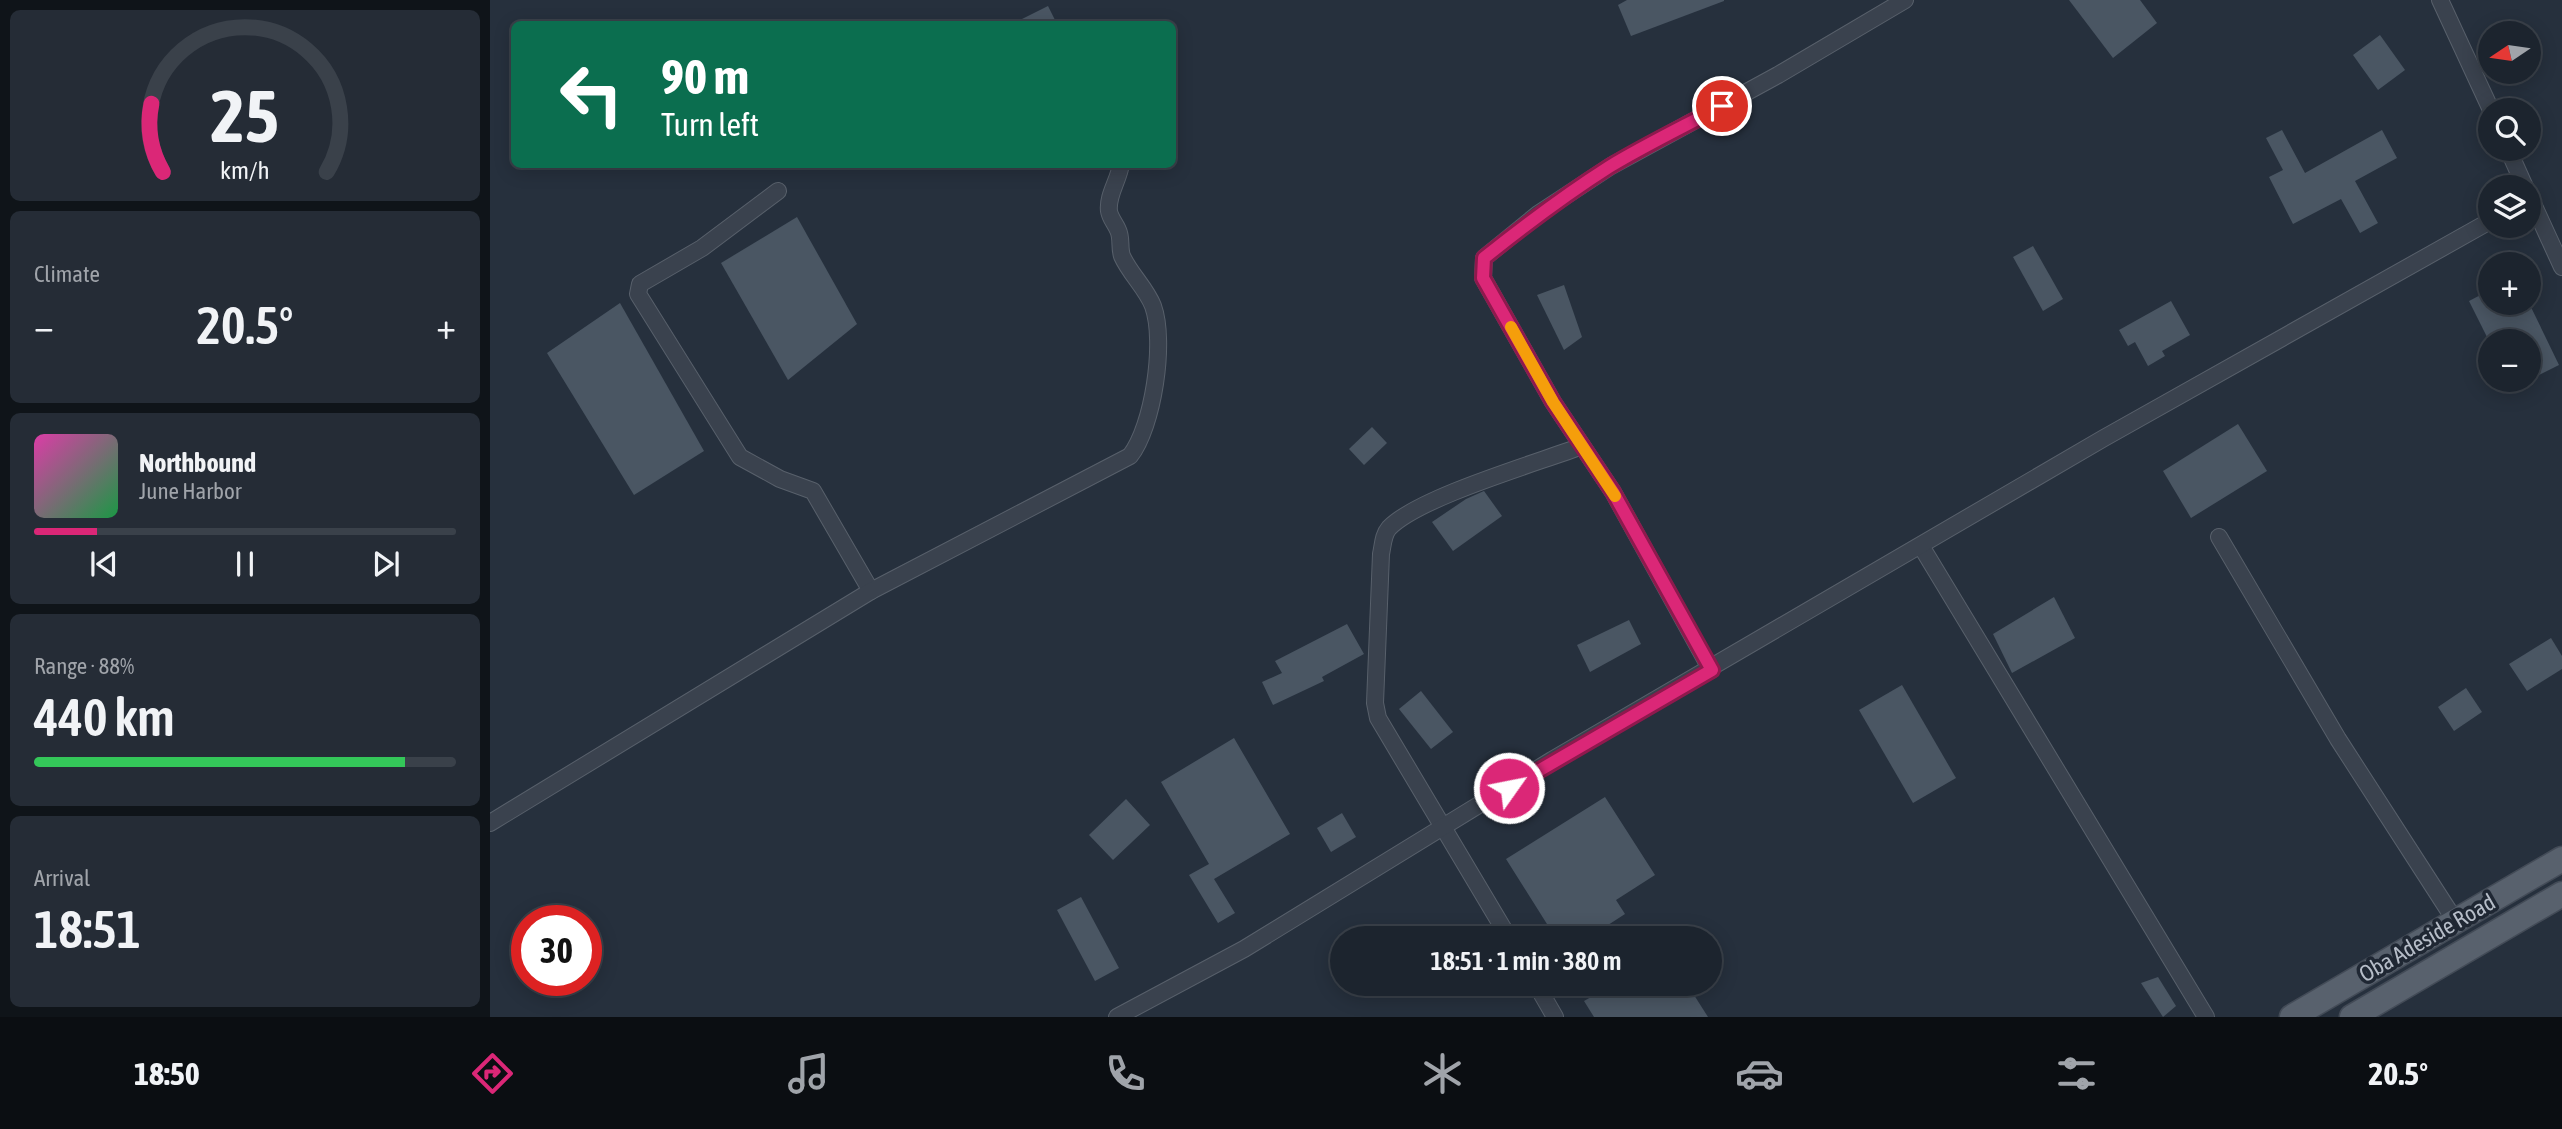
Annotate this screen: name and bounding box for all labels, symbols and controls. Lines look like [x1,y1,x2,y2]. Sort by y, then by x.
north arrow [2478,21,2541,84]
map controls [2478,21,2541,392]
text: 90 m [661,48,749,104]
icon: left [546,49,637,140]
text: 25 [211,74,279,157]
pin [1692,76,1752,136]
icon: arrive [1703,87,1741,125]
button: search [2478,98,2541,161]
text: Turn left [661,106,759,143]
text: km/h [220,156,270,184]
button: layers [2478,175,2541,238]
button: + [2478,252,2541,315]
text: Climate [34,261,100,287]
text: 20.5° [197,295,293,355]
text: − [34,304,54,347]
text: + [436,304,456,347]
button: − [2478,329,2541,392]
text: Northbound [139,448,256,478]
text: June Harbor [139,478,242,504]
icon: previous [85,545,123,583]
icon: pause [226,545,264,583]
icon: next [367,545,405,583]
text: Range · 88% [34,653,134,679]
text: 440 km [34,687,175,747]
position arrow [1472,751,1546,825]
text: Arrival [34,865,90,891]
street label: Oba Adeside Road [2354,889,2500,987]
text: 18:51 [34,899,141,959]
speed limit sign: 30 [511,905,602,996]
text: 18:51 · 1 min · 380 m [1431,946,1621,976]
icon: directions [468,1049,517,1098]
icon: music [784,1049,833,1098]
icon: phone [1101,1049,1150,1098]
icon: climate [1418,1049,1467,1098]
icon: car [1735,1049,1784,1098]
icon: filters [2052,1049,2101,1098]
text: 18:50 [134,1055,200,1092]
text: 20.5° [2368,1055,2428,1092]

